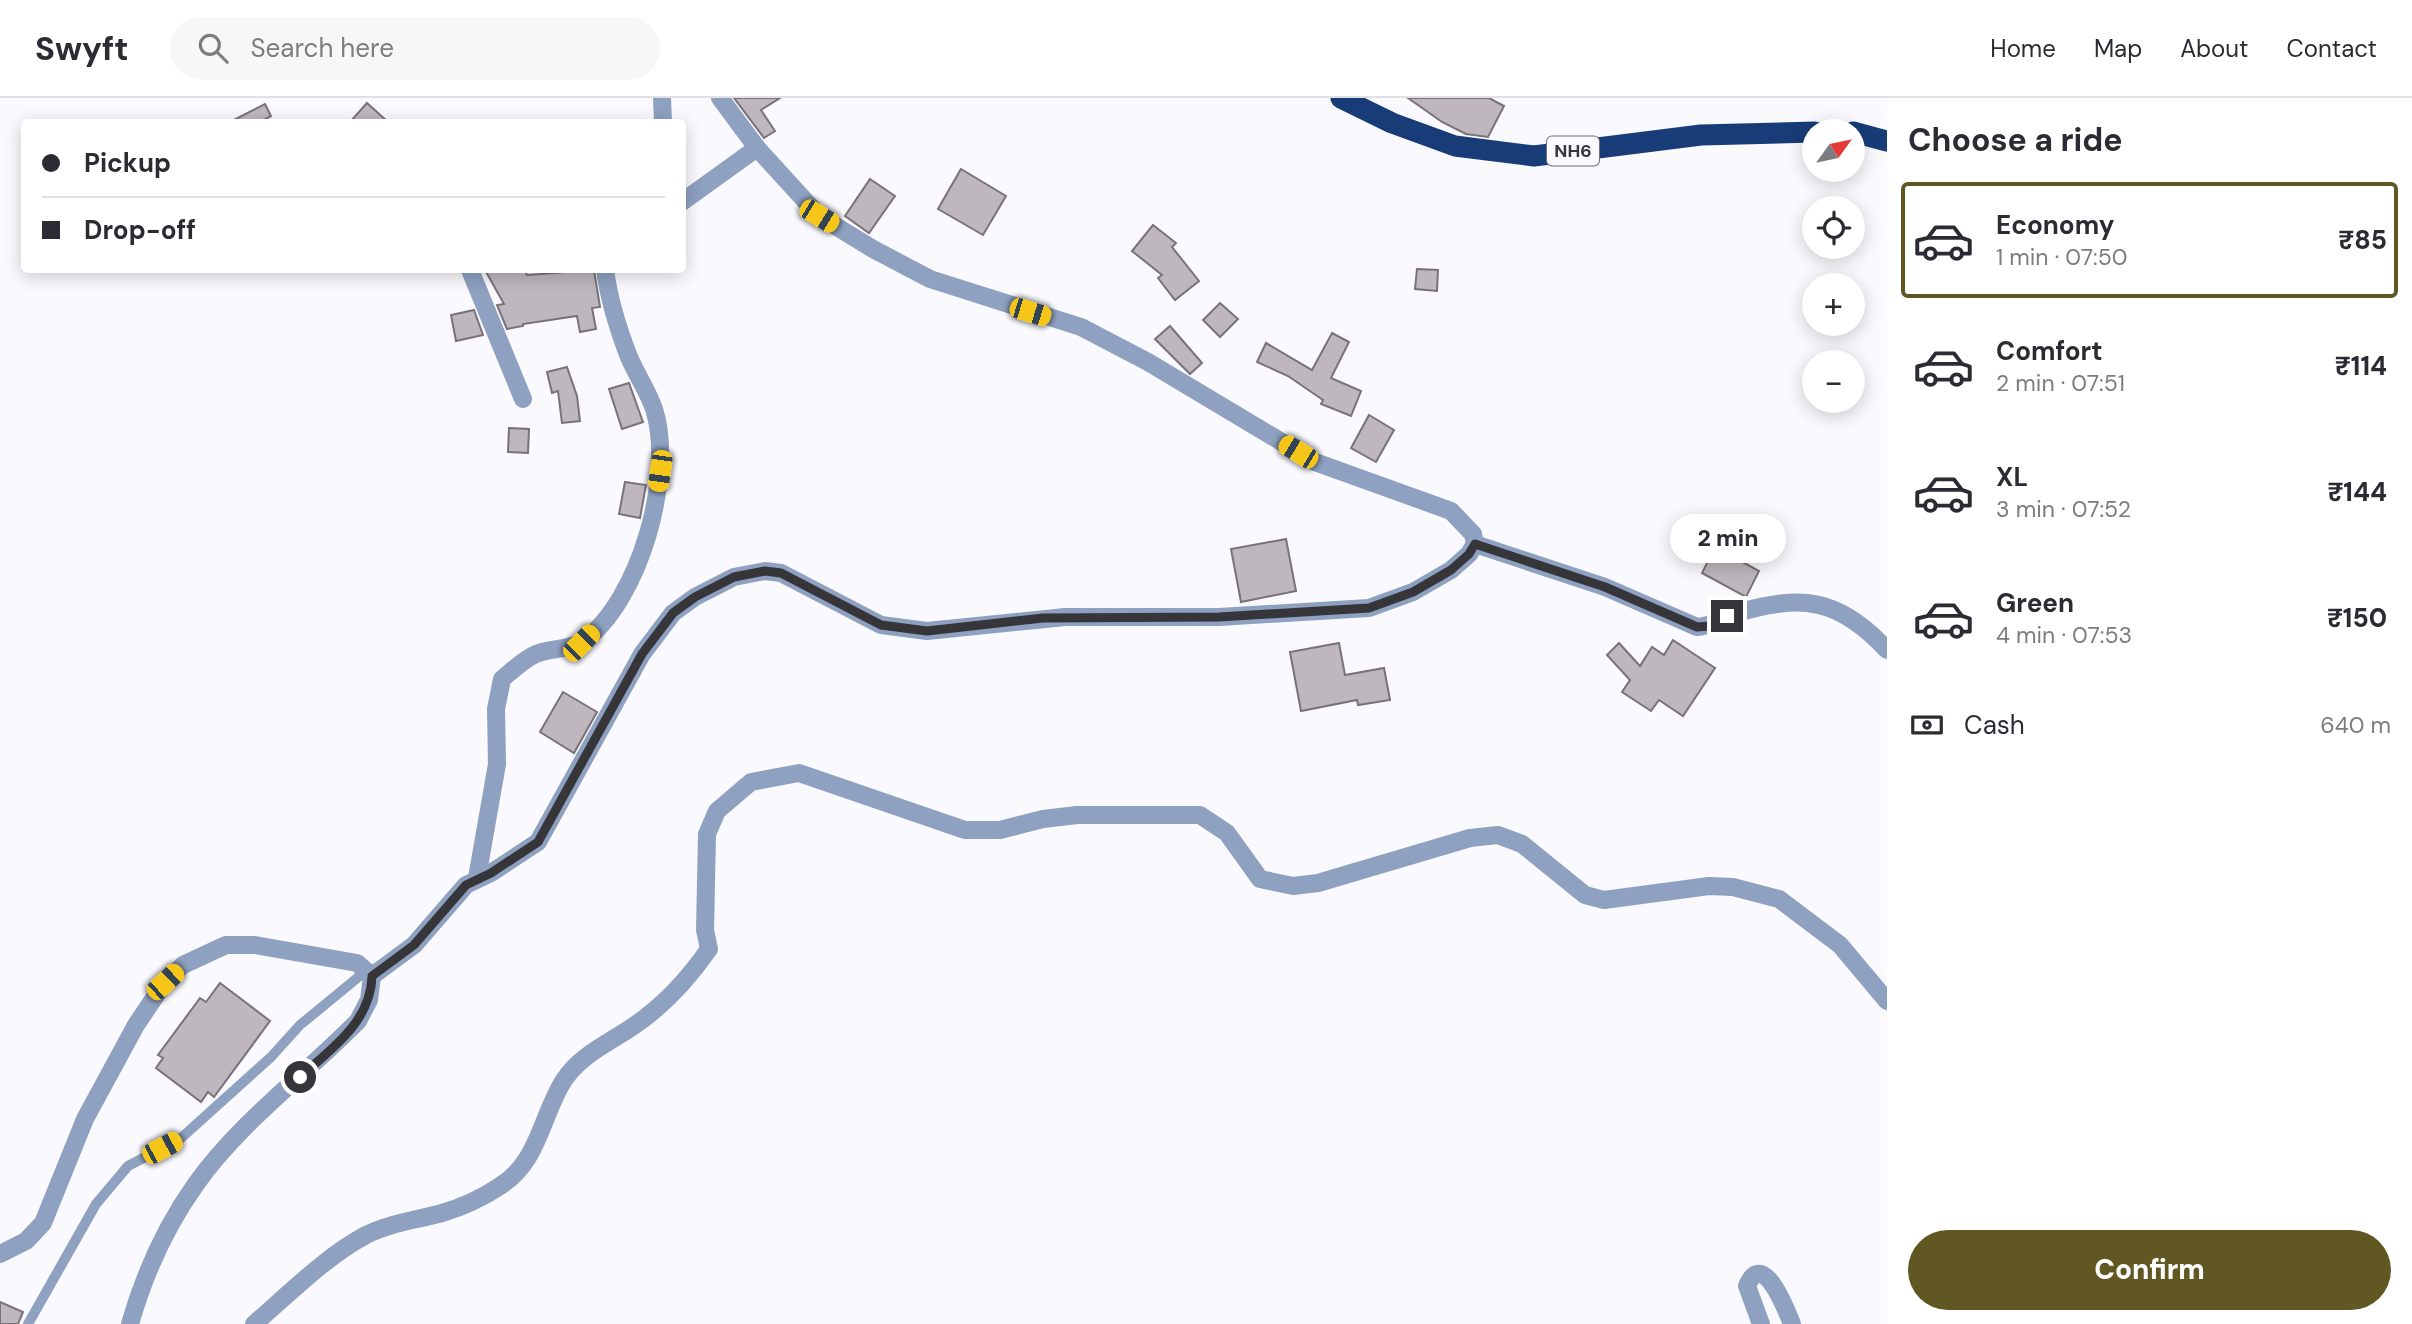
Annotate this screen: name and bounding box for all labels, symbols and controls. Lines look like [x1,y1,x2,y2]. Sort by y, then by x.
search box [170,17,660,80]
text: Swyft [35,27,128,70]
icon: search [194,29,232,67]
text: Search here [250,31,394,65]
text: Home [1990,33,2056,64]
text: Map [2094,33,2142,64]
text: About [2180,33,2249,64]
text: Contact [2287,33,2377,64]
north arrow [1802,119,1866,182]
map controls [1802,119,1865,413]
text: Choose a ride [1908,119,2123,161]
road number: NH6 [1547,136,1599,166]
text: Pickup [84,146,171,180]
car [796,196,843,236]
button: locate [1802,196,1865,259]
text: Economy [1996,208,2114,242]
icon: car [1912,209,1975,272]
text: Drop-off [84,213,196,247]
text: ₹85 [2338,223,2387,257]
text: 1 min · 07:50 [1996,242,2127,272]
button: + [1802,273,1865,336]
car [1007,296,1054,328]
text: Comfort [1996,334,2102,368]
icon: car [1912,335,1975,398]
text: ₹114 [2335,349,2387,383]
button: − [1802,350,1865,413]
text: 2 min · 07:51 [1996,368,2125,398]
car [1275,432,1322,472]
car [647,449,674,493]
text: XL [1996,460,2028,494]
icon: car [1912,461,1975,524]
text: ₹144 [2327,475,2387,509]
text: 3 min · 07:52 [1996,494,2131,524]
callout: 2 min [1669,514,1785,564]
text: 2 min [1697,523,1759,553]
text: Green [1996,586,2074,620]
icon: car [1912,587,1975,650]
route end [1711,600,1743,632]
text: ₹150 [2327,601,2387,635]
text: 4 min · 07:53 [1996,620,2132,650]
car [559,621,604,665]
icon: cash [1908,706,1946,744]
text: Cash [1964,708,2025,742]
text: 640 m [2320,710,2391,740]
car [143,960,188,1004]
route start [284,1061,316,1093]
car [139,1129,186,1167]
button: Confirm [1908,1230,2391,1310]

